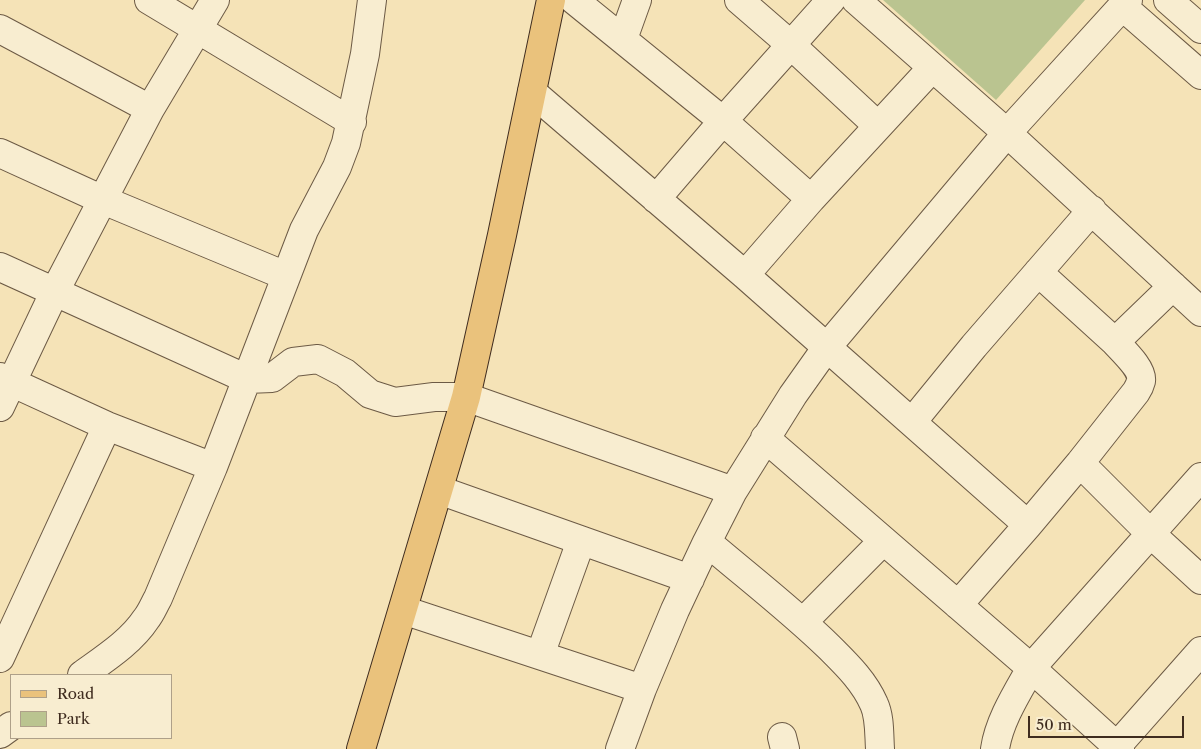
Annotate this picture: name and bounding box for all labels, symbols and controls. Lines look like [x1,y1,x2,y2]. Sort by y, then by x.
legend [10,674,172,739]
text: Road [57,684,94,703]
scale bar [1031,706,1187,738]
text: Park [57,709,90,728]
text: 50 m [1036,715,1072,734]

